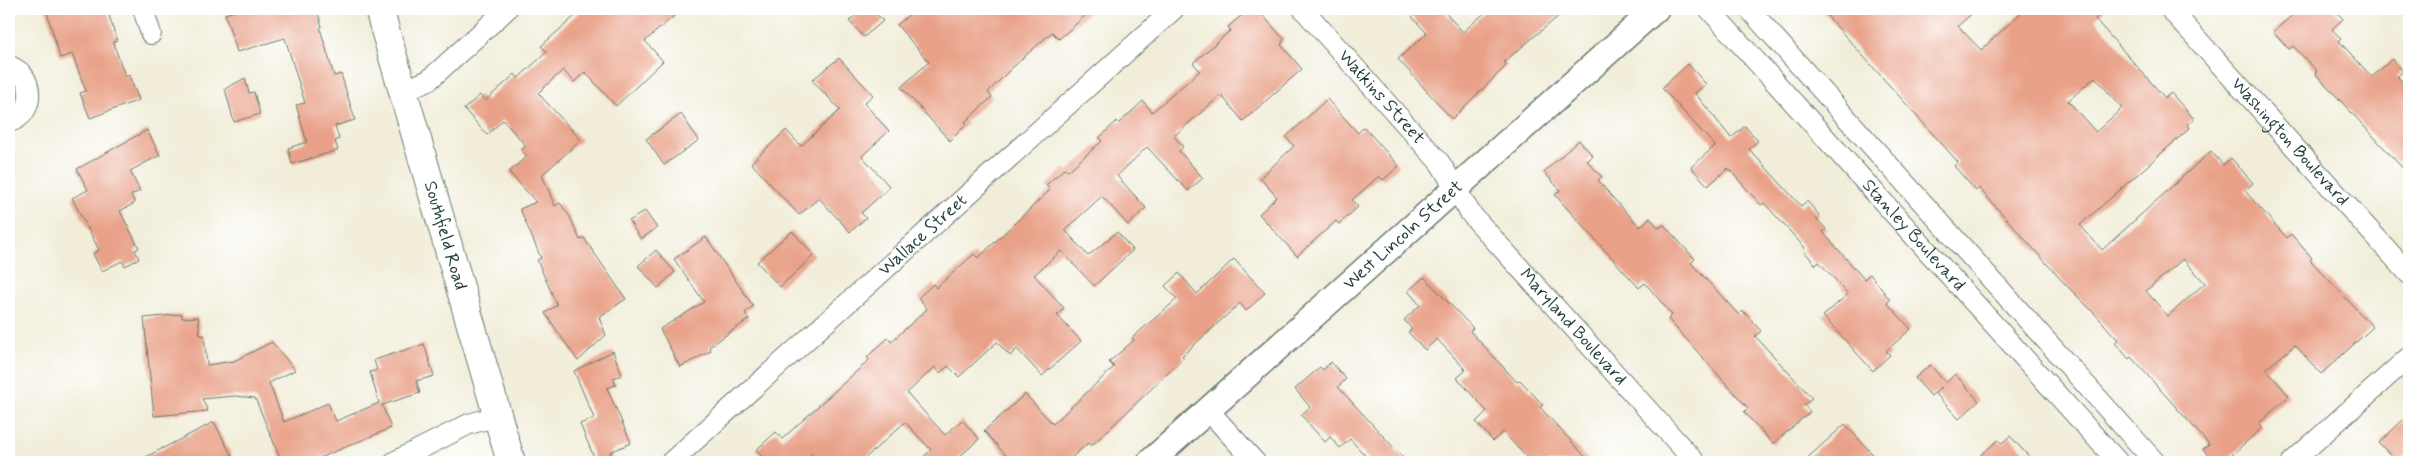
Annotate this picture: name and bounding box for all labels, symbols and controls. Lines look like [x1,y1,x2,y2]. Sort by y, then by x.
street label: Watkins Street [1333,45,1430,150]
street label: Washington Boulevard [2226,72,2354,211]
street label: Stanley Boulevard [1856,174,1970,297]
street label: West Lincoln Street [1338,175,1469,295]
street label: Southfield Road [418,178,472,293]
street label: Wallace Street [873,189,973,281]
street label: Maryland Boulevard [1514,263,1632,391]

